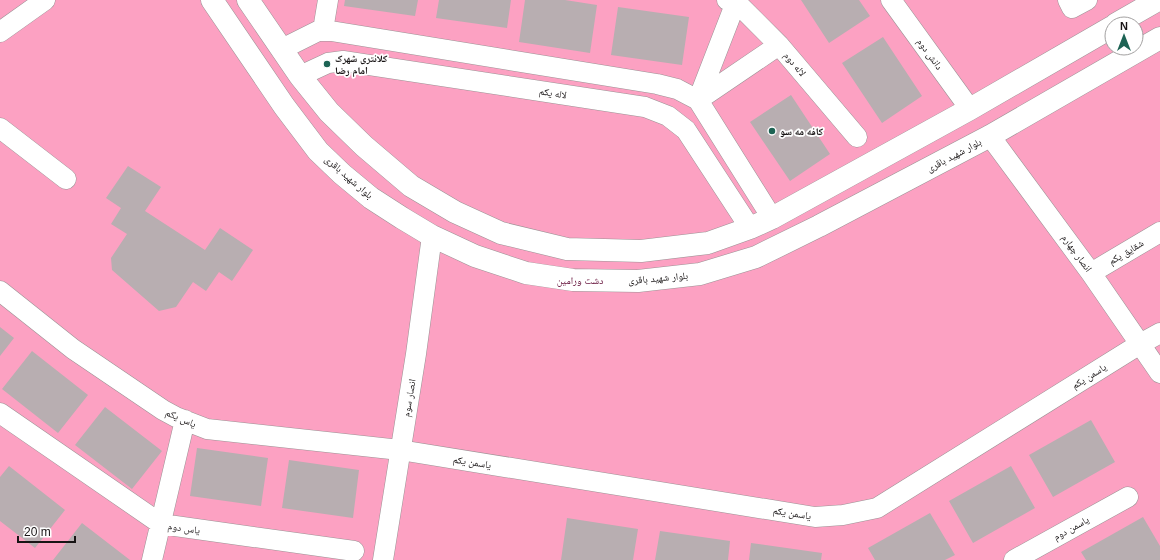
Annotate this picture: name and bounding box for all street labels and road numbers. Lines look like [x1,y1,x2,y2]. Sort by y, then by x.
street label: دانش دوم [913,36,945,73]
street label: لاله دوم [780,50,808,80]
street label: لاله یکم [538,85,568,103]
street label: بلوار شهید باقری [925,136,984,175]
street label: بلوار شهید باقری [322,153,375,202]
street label: انصار چهارم [1058,232,1094,275]
street label: شقایق یکم [1106,237,1147,268]
street label: بلوار شهید باقری [628,270,689,287]
street label: یاسمن یکم [1070,361,1109,393]
street label: انصار سوم [400,378,420,418]
street label: یاس یکم [163,407,198,431]
street label: یاسمن یکم [452,454,492,472]
street label: یاسمن یکم [772,505,812,523]
street label: یاسمن دوم [1051,514,1092,544]
street label: یاس دوم [167,520,201,538]

